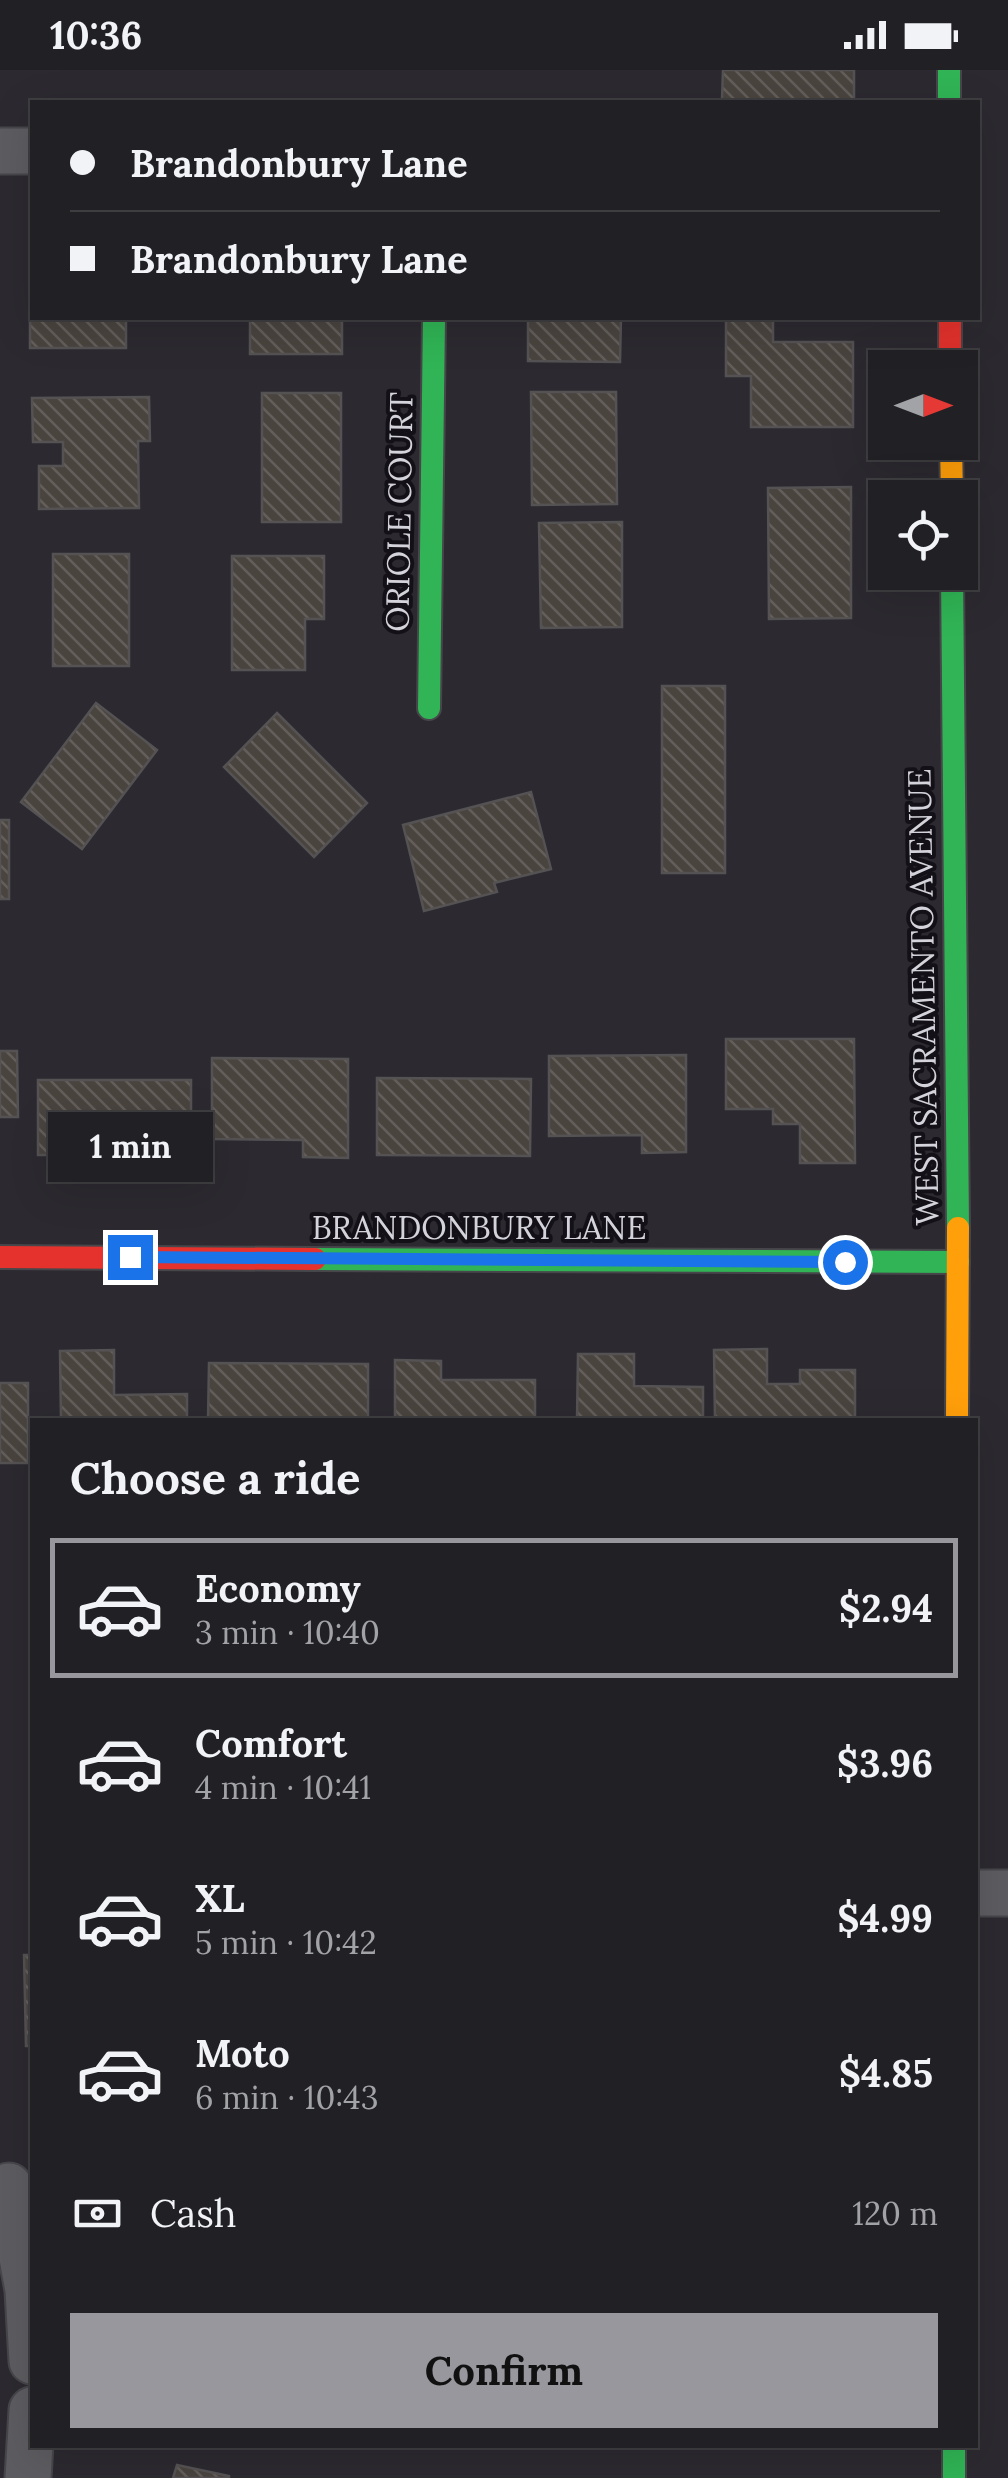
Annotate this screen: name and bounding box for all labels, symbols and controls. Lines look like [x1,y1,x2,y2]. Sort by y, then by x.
text: 10:36 [50,11,142,59]
text: Brandonbury Lane [130,139,468,187]
text: Brandonbury Lane [130,235,468,283]
north arrow [868,350,978,460]
map controls [868,350,978,590]
street label: ORIOLE COURT [376,392,422,632]
button: locate [868,480,978,590]
street label: WEST SACRAMENTO AVENUE [899,768,947,1226]
callout: 1 min [48,1112,212,1182]
text: 1 min [90,1126,171,1167]
street label: BRANDONBURY LANE [312,1207,646,1248]
route end [108,1235,153,1280]
route start [823,1240,868,1285]
text: Choose a ride [70,1449,360,1506]
icon: car [75,1563,165,1653]
text: Economy [195,1564,361,1612]
text: $2.94 [839,1584,933,1632]
text: 3 min · 10:40 [195,1612,380,1653]
icon: car [75,1718,165,1808]
text: Comfort [195,1719,347,1767]
text: $3.96 [837,1739,933,1787]
text: 4 min · 10:41 [195,1767,371,1808]
icon: car [75,1873,165,1963]
text: XL [195,1874,245,1922]
text: $4.99 [837,1894,933,1942]
text: 5 min · 10:42 [195,1922,377,1963]
icon: car [75,2028,165,2118]
text: Moto [195,2029,290,2077]
text: $4.85 [839,2049,933,2097]
text: 6 min · 10:43 [195,2077,378,2118]
icon: cash [70,2186,125,2241]
text: Cash [150,2189,237,2237]
text: 120 m [852,2193,938,2234]
button: Confirm [70,2313,938,2428]

